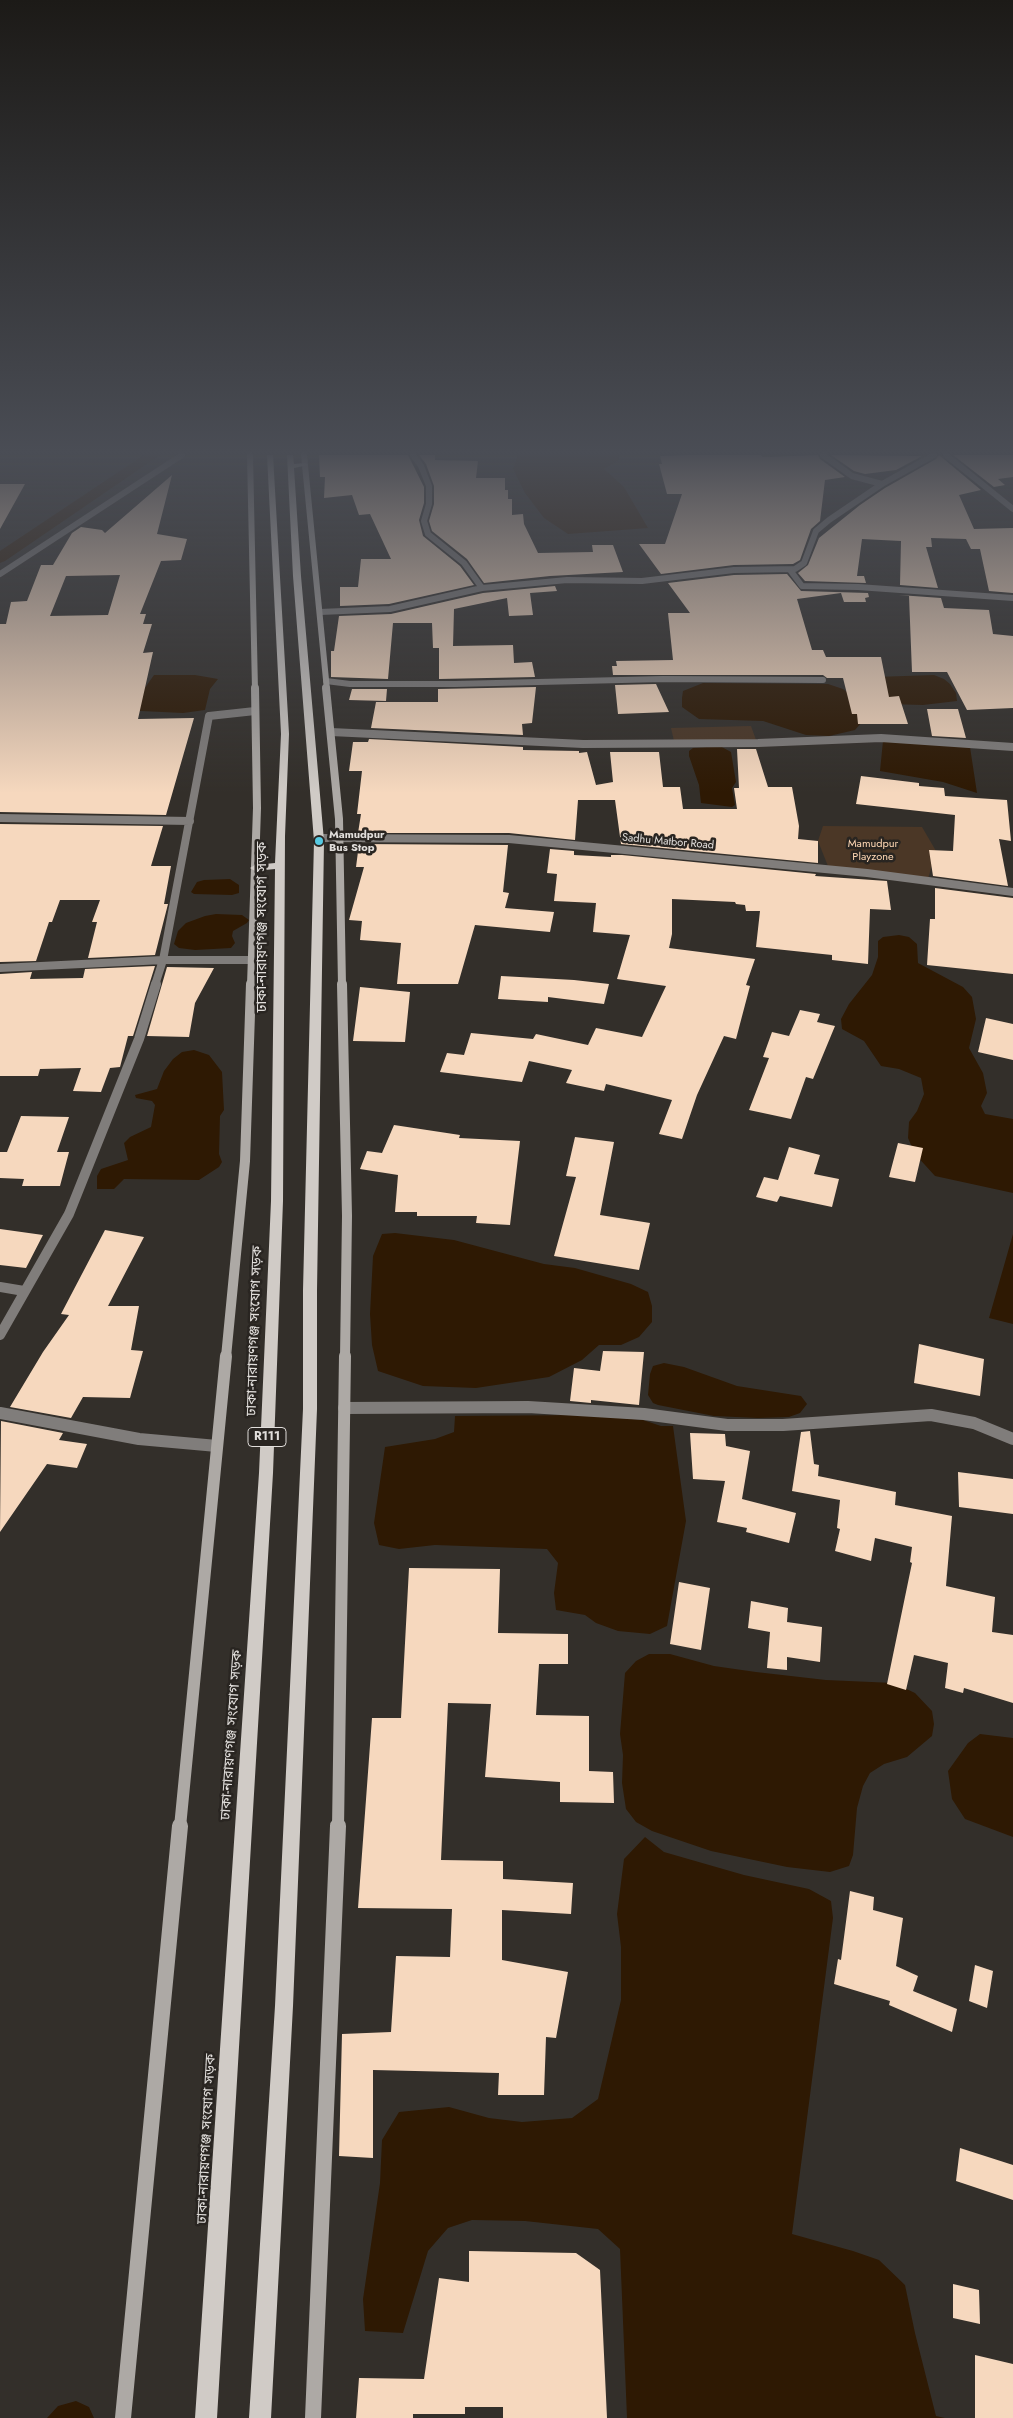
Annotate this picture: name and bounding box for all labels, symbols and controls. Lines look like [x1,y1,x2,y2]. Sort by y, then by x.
place label: Mamudpur Bus Stop [329,828,384,854]
street label: Sadhu Matbor Road [621,831,715,853]
marker: Mamudpur Bus Stop [313,835,325,847]
park label: Mamudpur Playzone [848,837,898,863]
street label: ঢাকা-নারায়ণগঞ্জ সংযোগ সড়ক [255,842,271,1012]
street label: ঢাকা-নারায়ণগঞ্জ সংযোগ সড়ক [244,1245,266,1417]
road number: R111 [248,1428,286,1446]
street label: ঢাকা-নারায়ণগঞ্জ সংযোগ সড়ক [218,1649,246,1821]
street label: ঢাকা-নারায়ণগঞ্জ সংযোগ সড়ক [194,2053,220,2225]

